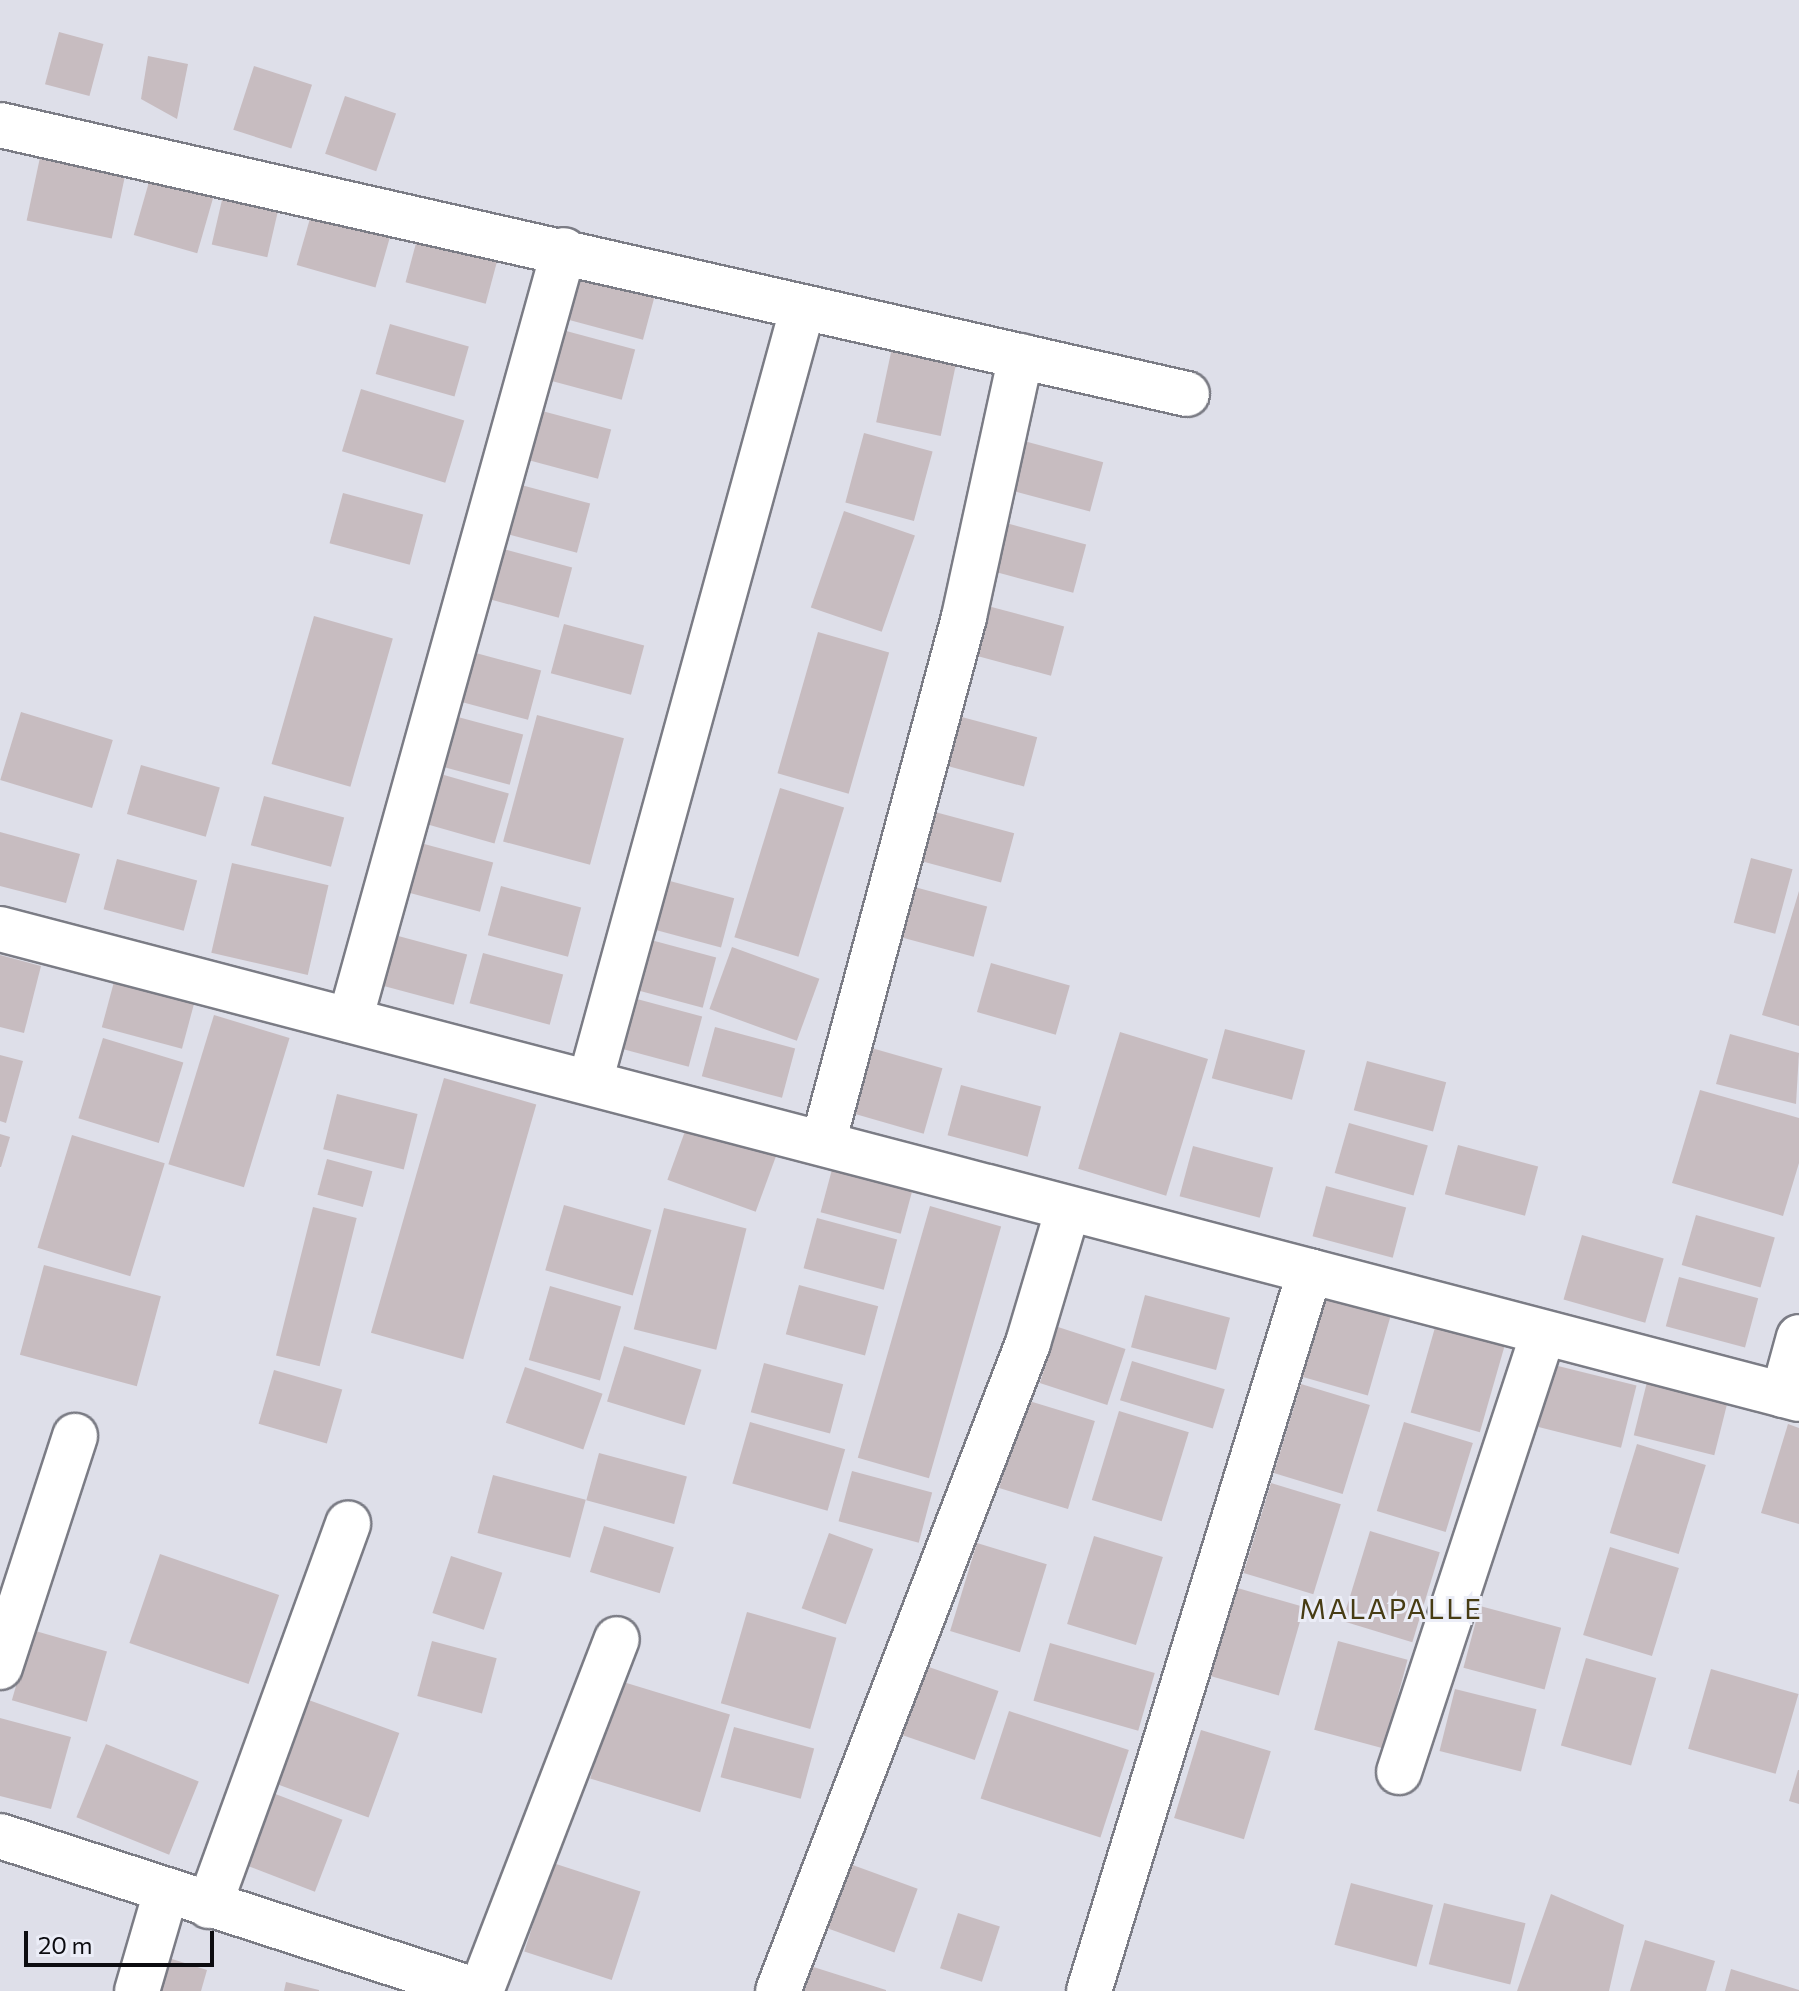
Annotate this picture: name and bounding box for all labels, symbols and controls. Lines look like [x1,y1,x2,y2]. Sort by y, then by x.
district label: MALAPALLE [1299,1591,1483,1625]
scale bar [28,1915,218,1965]
text: 20 m [38,1930,92,1959]

